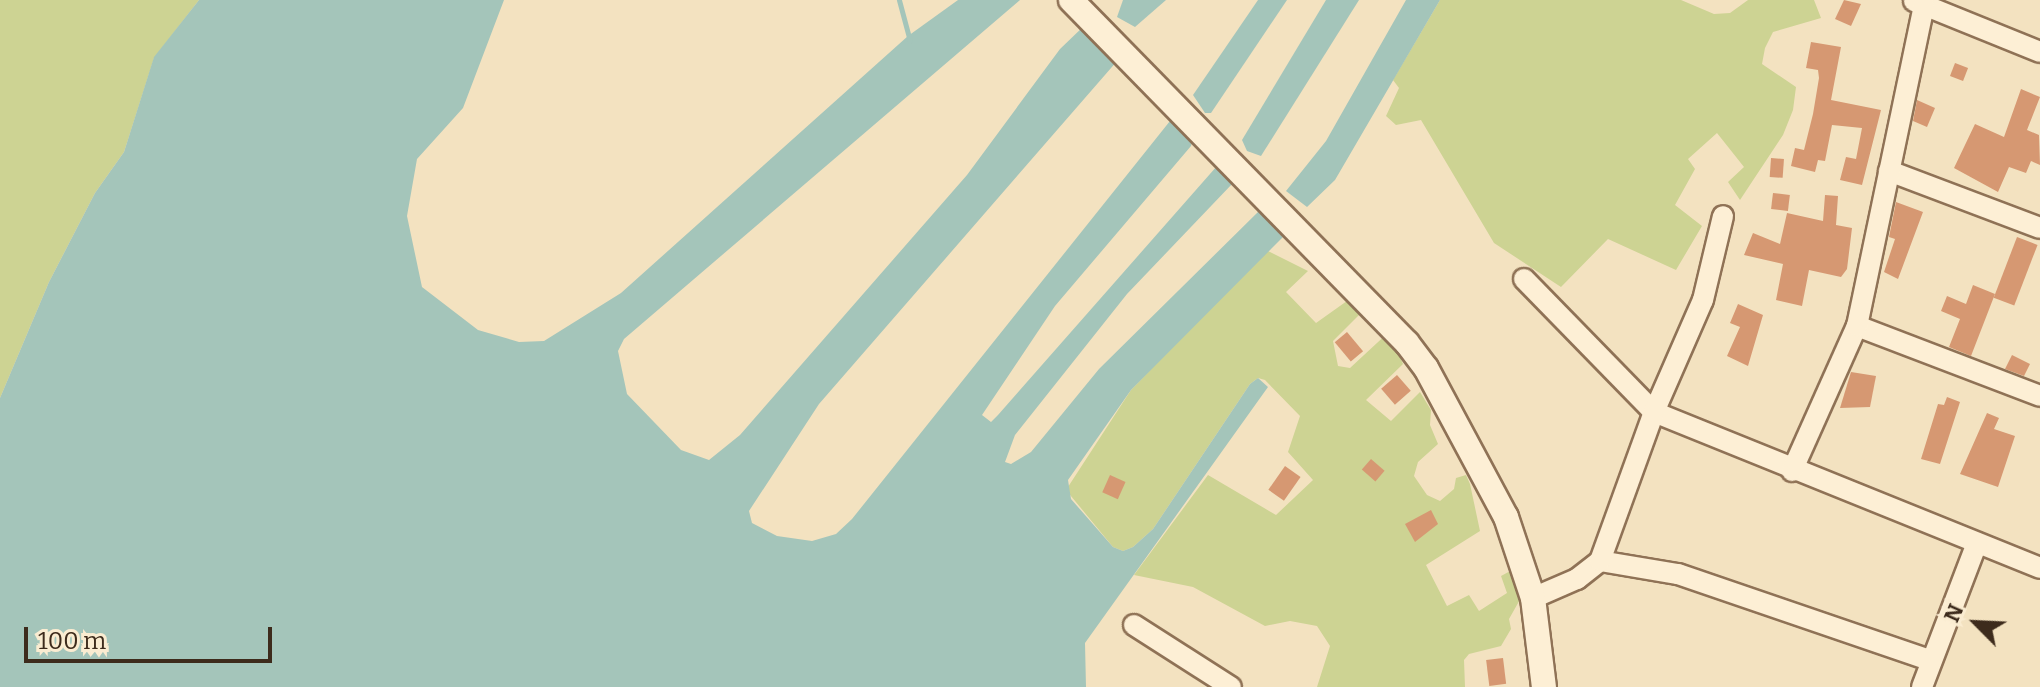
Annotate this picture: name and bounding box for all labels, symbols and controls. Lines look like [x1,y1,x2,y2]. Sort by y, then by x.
north arrow [1936,583,2016,663]
text: N [1938,600,1969,626]
scale bar [28,611,276,661]
text: 100 m [38,627,106,655]

